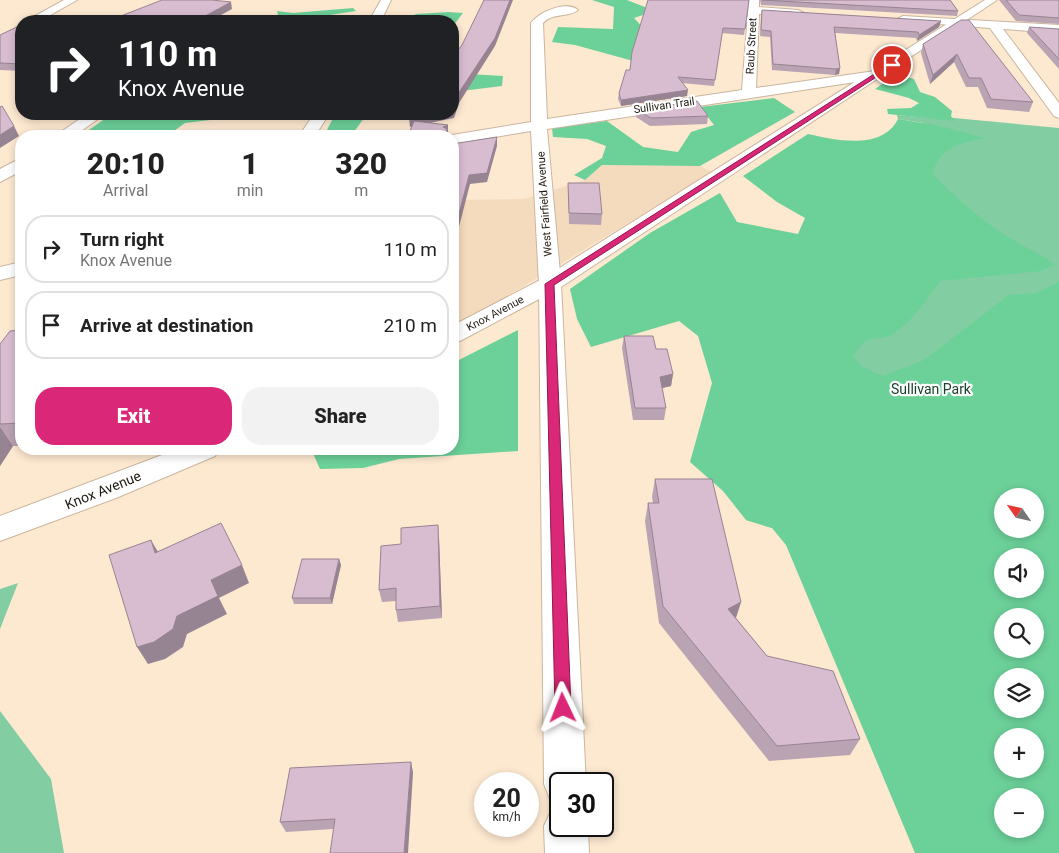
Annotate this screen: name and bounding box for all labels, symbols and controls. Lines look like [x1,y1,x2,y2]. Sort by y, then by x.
street label: Raub Street [744,17,759,75]
text: 110 m [118,34,217,75]
icon: right [35,35,100,100]
pin [871,44,913,86]
icon: arrive [878,51,906,79]
text: Knox Avenue [118,76,244,101]
street label: Sullivan Trail [633,95,695,116]
text: 20:10 [87,146,165,181]
text: 1 [241,146,259,181]
text: 320 [335,146,387,181]
street label: West Fairfield Avenue [534,151,555,257]
text: Arrival [103,181,149,200]
text: min [237,181,263,200]
text: m [354,181,368,200]
text: Turn right [80,228,164,251]
icon: right [37,235,65,263]
text: 110 m [384,238,437,261]
text: Knox Avenue [80,251,172,270]
street label: Knox Avenue [464,293,526,334]
icon: arrive [37,311,65,339]
text: Arrive at destination [80,314,253,337]
text: 210 m [384,314,437,337]
park label: Sullivan Park [891,381,972,397]
button: Exit [35,387,232,445]
button: Share [242,387,439,445]
street label: Knox Avenue [63,468,143,512]
north arrow [994,488,1044,538]
map controls [994,488,1044,838]
button: sound [994,548,1044,598]
button: search [994,608,1044,658]
button: layers [994,668,1044,718]
position arrow [536,681,588,733]
button: + [994,728,1044,778]
speed limit sign: 30 [549,772,614,837]
text: 20 [492,784,521,813]
button: − [994,788,1044,838]
text: km/h [492,810,521,824]

